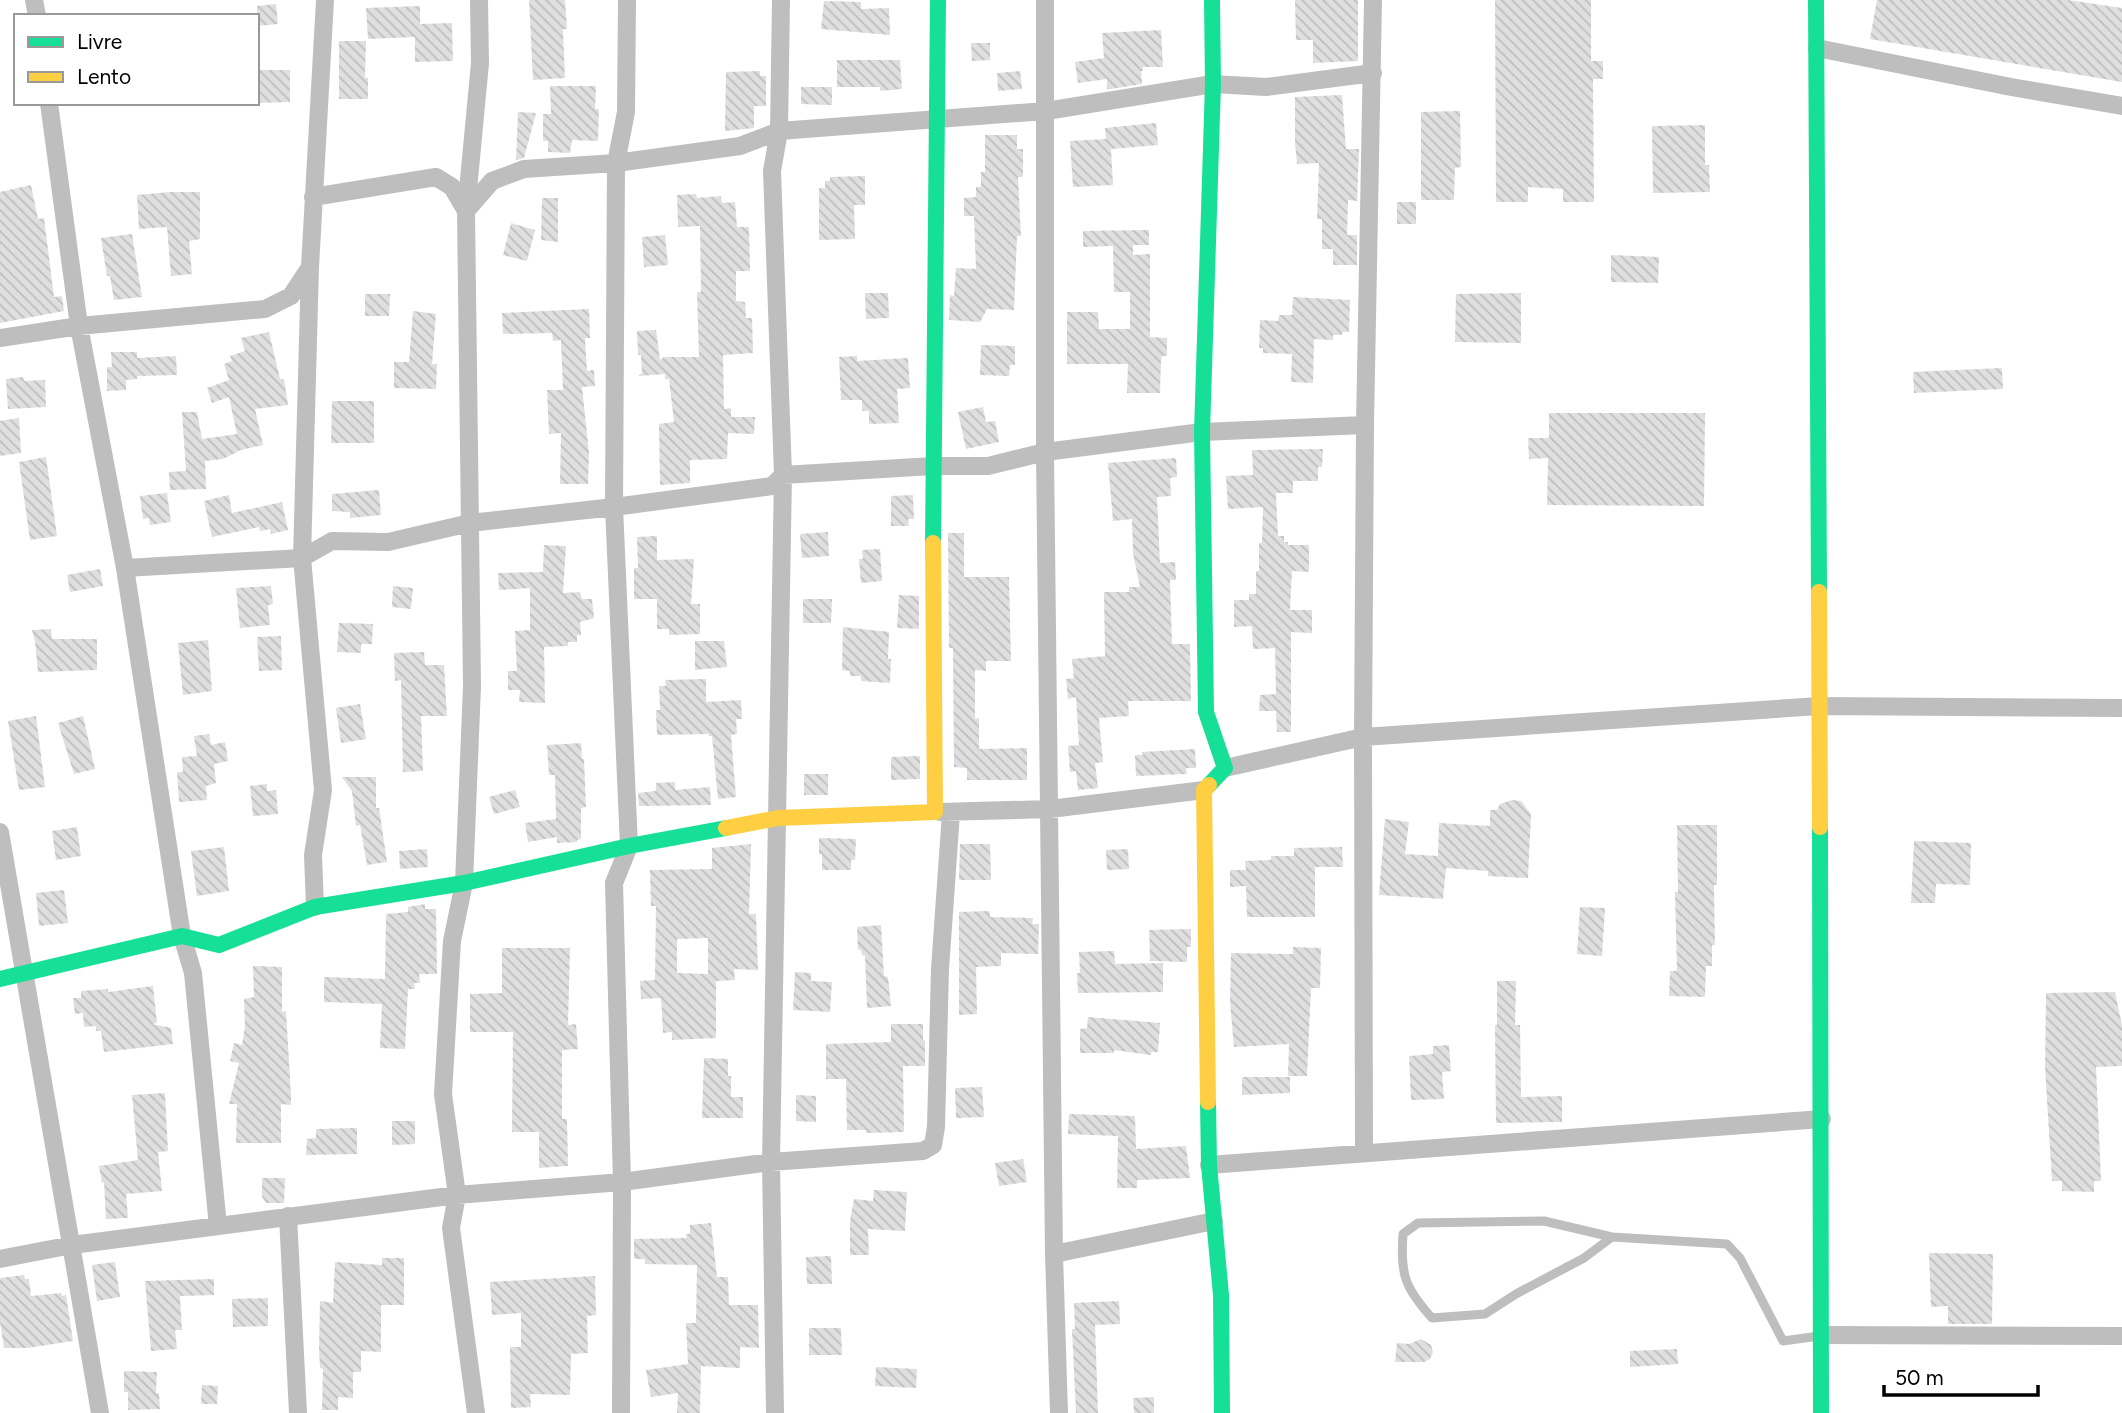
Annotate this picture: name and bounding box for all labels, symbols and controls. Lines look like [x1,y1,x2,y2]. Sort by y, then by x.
legend [14,14,259,105]
text: Livre [77,29,122,54]
text: Lento [77,64,131,89]
scale bar [1884,1354,2038,1398]
text: 50 m [1895,1365,1944,1390]

